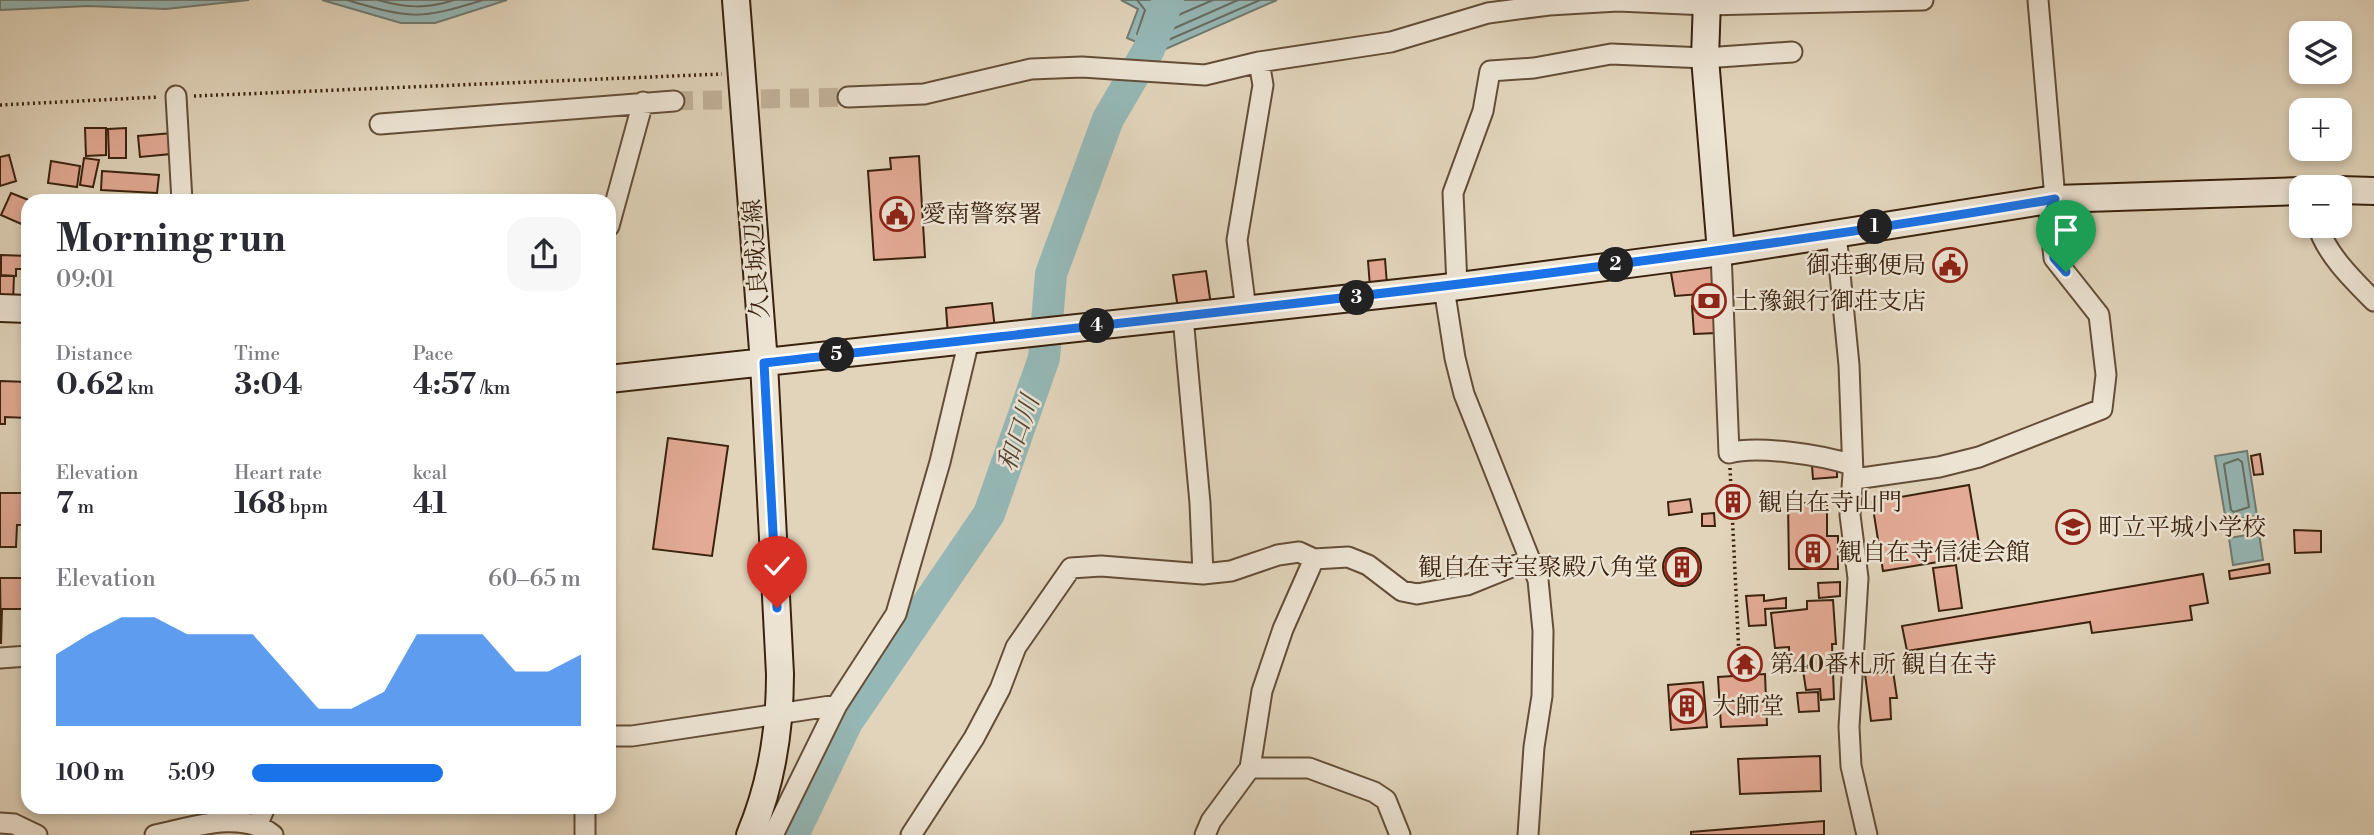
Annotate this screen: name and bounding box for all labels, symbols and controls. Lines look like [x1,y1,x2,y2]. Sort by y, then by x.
map controls [2289,21,2352,238]
button: layers [2289,21,2352,84]
button: + [2289,98,2352,161]
button: − [2289,175,2352,238]
public building icon: 愛南警察署 [878,195,916,233]
street label: 久良城辺線 [738,198,776,320]
place label: 愛南警察署 [922,200,1042,230]
pin [2036,200,2096,272]
pin: 1 [1857,210,1892,244]
icon: arrive [2047,211,2085,249]
text: 1 [1870,214,1879,238]
text: Morning run [56,216,286,263]
button: share [507,217,581,291]
public building icon: 御荘郵便局 [1931,246,1969,284]
pin: 2 [1598,247,1634,282]
place label: 御荘郵便局 [1806,251,1926,281]
text: 2 [1610,252,1621,276]
text: 09:01 [56,266,115,294]
pin: 3 [1340,280,1374,316]
bank icon: 土豫銀行御荘支店 [1690,282,1728,320]
text: 3 [1351,285,1362,309]
place label: 土豫銀行御荘支店 [1734,287,1926,317]
pin: 4 [1080,308,1114,344]
text: 4 [1090,313,1103,337]
pin: 5 [820,338,854,372]
text: Distance [56,342,133,366]
text: Time [234,342,280,366]
text: Pace [413,342,453,366]
text: 5 [831,342,842,366]
text: 0.62 [56,366,124,404]
text: 3:04 [234,366,303,404]
text: 4:57 [413,366,476,404]
text: km [124,376,154,400]
text: /km [476,376,510,400]
water label: 和口川 [991,388,1048,475]
text: Elevation [56,461,138,485]
text: Heart rate [234,461,322,485]
text: kcal [413,461,447,485]
building icon: 観自在寺山門 [1714,483,1752,521]
text: 7 [56,485,74,523]
text: 168 [234,485,286,523]
text: 41 [413,485,447,523]
place label: 観自在寺山門 [1758,488,1902,518]
text: m [74,495,94,519]
text: bpm [286,495,328,519]
school or university icon: 町立平城小学校 [2054,508,2092,546]
place label: 町立平城小学校 [2098,513,2266,543]
building icon: 観自在寺信徒会館 [1794,533,1832,571]
pin [747,536,807,608]
place label: 観自在寺信徒会館 [1838,538,2030,568]
icon: check [758,547,796,585]
building icon: 観自在寺宝聚殿八角堂 [1663,548,1701,586]
place label: 観自在寺宝聚殿八角堂 [1418,553,1658,583]
text: Elevation [56,565,156,593]
text: 60–65 m [488,565,581,593]
temple icon: 第40番札所 観自在寺 [1726,645,1764,683]
place label: 第40番札所 観自在寺 [1770,650,1997,680]
building icon: 大師堂 [1668,687,1706,725]
place label: 大師堂 [1712,692,1784,722]
text: 100 m [56,759,124,787]
text: 5:09 [168,759,215,787]

